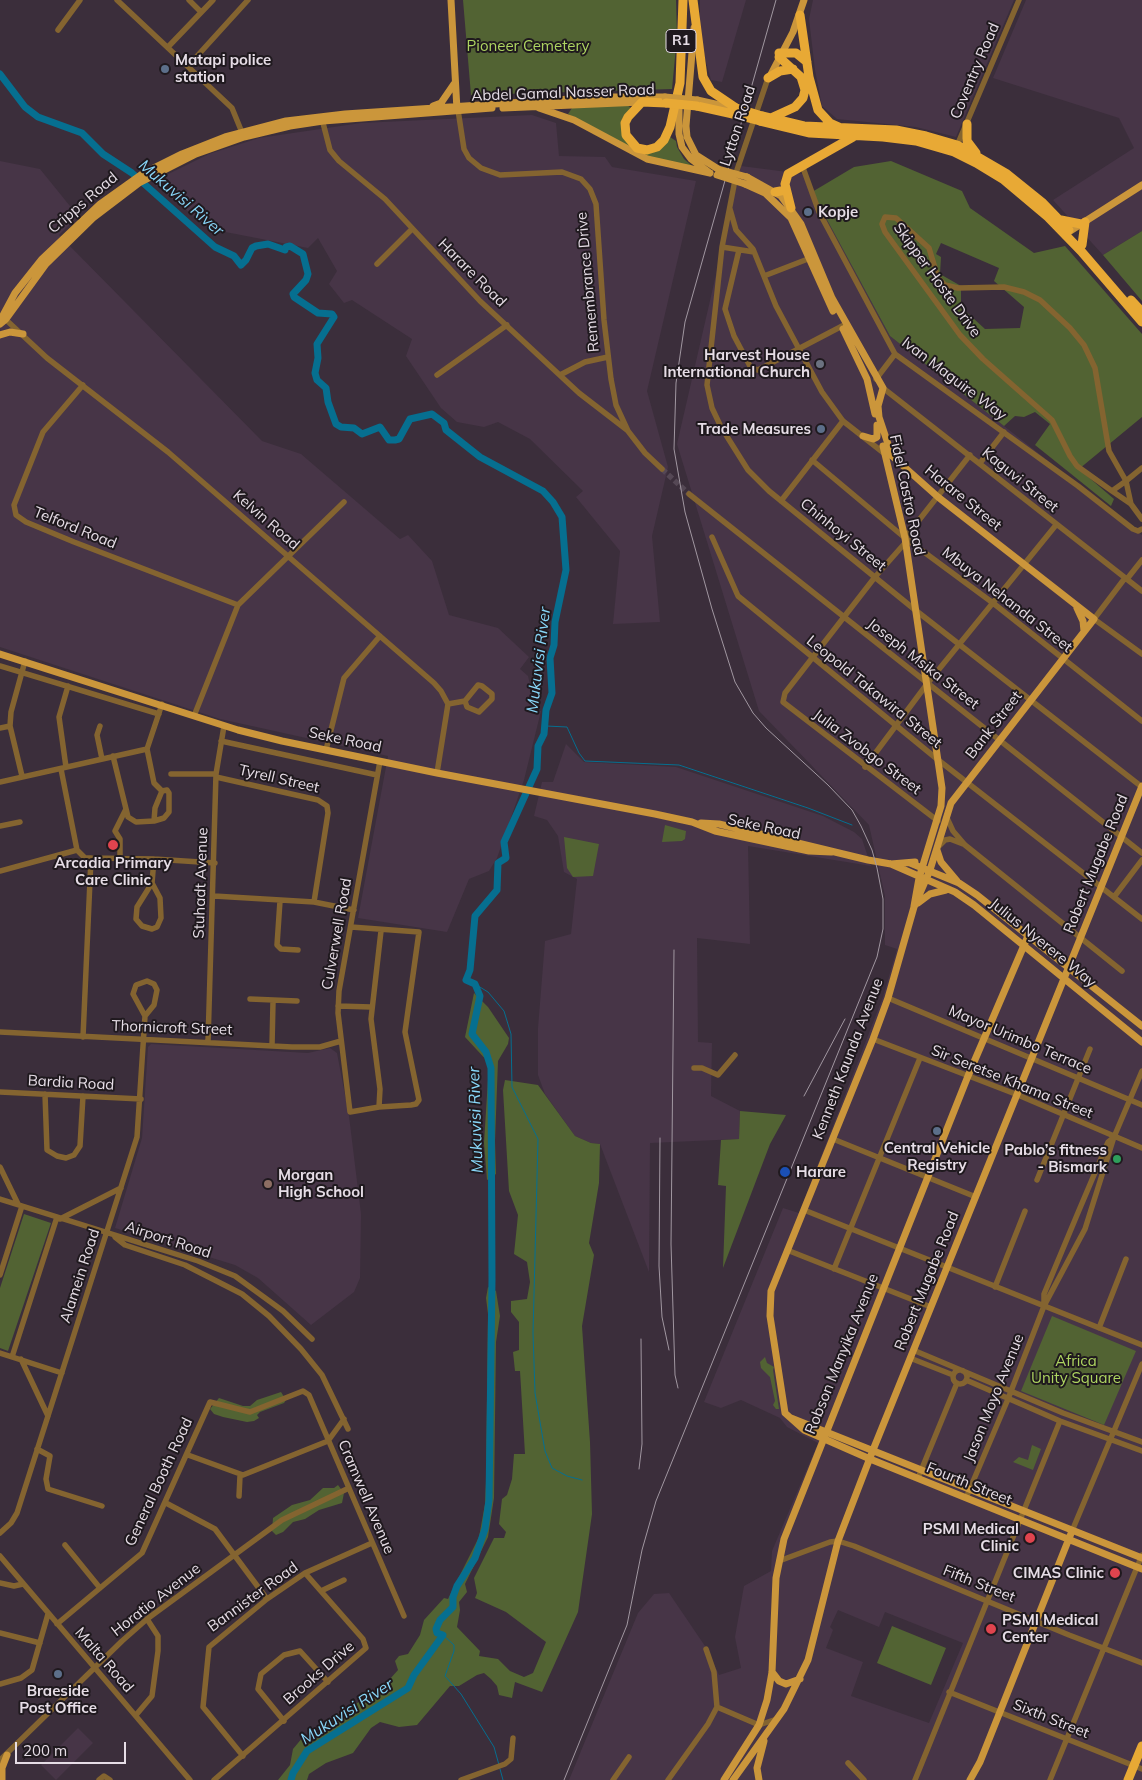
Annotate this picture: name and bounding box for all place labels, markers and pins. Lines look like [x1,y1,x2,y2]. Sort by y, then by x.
place label: Matapi police station [175,51,271,86]
marker: Matapi police station [159,63,171,75]
place label: Kopje [818,203,858,221]
marker: Kopje [802,206,814,218]
place label: Harvest House International Church [663,346,810,381]
marker: Harvest House International Church [814,358,826,370]
place label: Trade Measures [698,420,811,438]
marker: Trade Measures [815,423,827,435]
marker: Arcadia Primary Care Clinic [106,838,120,852]
place label: Arcadia Primary Care Clinic [54,854,172,889]
marker: Central Vehicle Registry [931,1125,943,1137]
place label: Central Vehicle Registry [884,1139,990,1174]
place label: Pablo’s fitness - Bismark [1004,1141,1107,1176]
marker: Pablo’s fitness - Bismark [1111,1153,1123,1165]
place label: Harare [796,1163,846,1181]
marker: Harare [778,1165,792,1179]
place label: Morgan High School [278,1166,364,1201]
marker: Morgan High School [262,1178,274,1190]
place label: PSMI Medical Clinic [923,1520,1019,1555]
marker: PSMI Medical Clinic [1023,1531,1037,1545]
place label: CIMAS Clinic [1013,1564,1104,1582]
marker: CIMAS Clinic [1108,1566,1122,1580]
place label: PSMI Medical Center [1002,1611,1098,1646]
marker: PSMI Medical Center [984,1622,998,1636]
marker: Braeside Post Office [52,1668,64,1680]
place label: Braeside Post Office [19,1682,97,1717]

